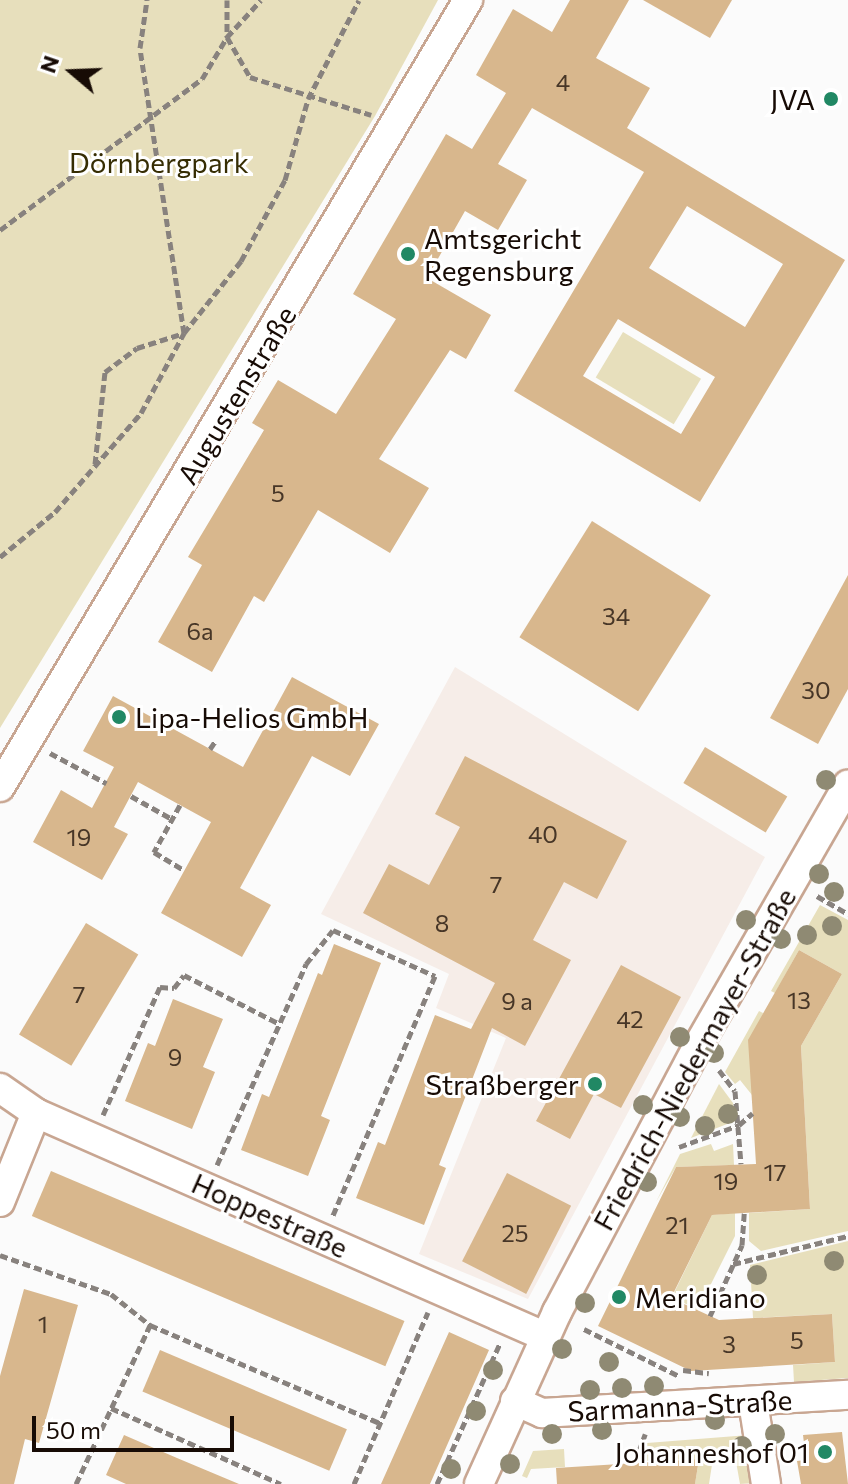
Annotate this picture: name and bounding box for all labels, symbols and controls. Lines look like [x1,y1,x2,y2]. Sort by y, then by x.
north arrow [32,32,112,112]
text: N [33,52,64,76]
house number: 4 [556,68,570,96]
place label: JVA [770,82,815,116]
marker: JVA [822,90,840,108]
park label: Dörnbergpark [69,145,249,179]
place label: Amtsgericht Regensburg [424,221,581,287]
marker: Amtsgericht Regensburg [399,245,417,263]
street label: Augustenstraße [170,300,302,490]
house number: 5 [271,479,285,507]
house number: 34 [602,602,630,630]
house number: 6a [186,617,214,645]
house number: 30 [801,676,831,704]
place label: Lipa-Helios GmbH [135,700,368,734]
marker: Lipa-Helios GmbH [110,708,128,726]
house number: 40 [528,820,558,848]
house number: 19 [67,823,91,851]
house number: 7 [490,870,502,898]
street label: Friedrich-Niedermayer-Straße [586,882,802,1236]
house number: 8 [435,909,449,937]
house number: 7 [73,980,85,1008]
house number: 13 [787,986,811,1014]
house number: 9 a [501,987,533,1015]
house number: 42 [616,1005,644,1033]
house number: 9 [168,1043,182,1071]
place label: Straßberger [425,1067,579,1101]
marker: Straßberger [586,1075,604,1093]
house number: 17 [764,1158,786,1186]
street label: Hoppestraße [187,1166,353,1264]
house number: 19 [714,1167,738,1195]
house number: 21 [665,1211,689,1239]
house number: 25 [501,1219,529,1247]
place label: Meridiano [635,1280,766,1314]
marker: Meridiano [610,1288,628,1306]
house number: 1 [38,1310,48,1338]
house number: 5 [790,1326,804,1354]
house number: 3 [722,1330,736,1358]
street label: Sarmanna-Straße [567,1382,793,1428]
scale bar [36,1400,238,1450]
text: 50 m [46,1415,101,1444]
place label: Johanneshof 01 [615,1435,809,1469]
marker: Johanneshof 01 [816,1443,834,1461]

